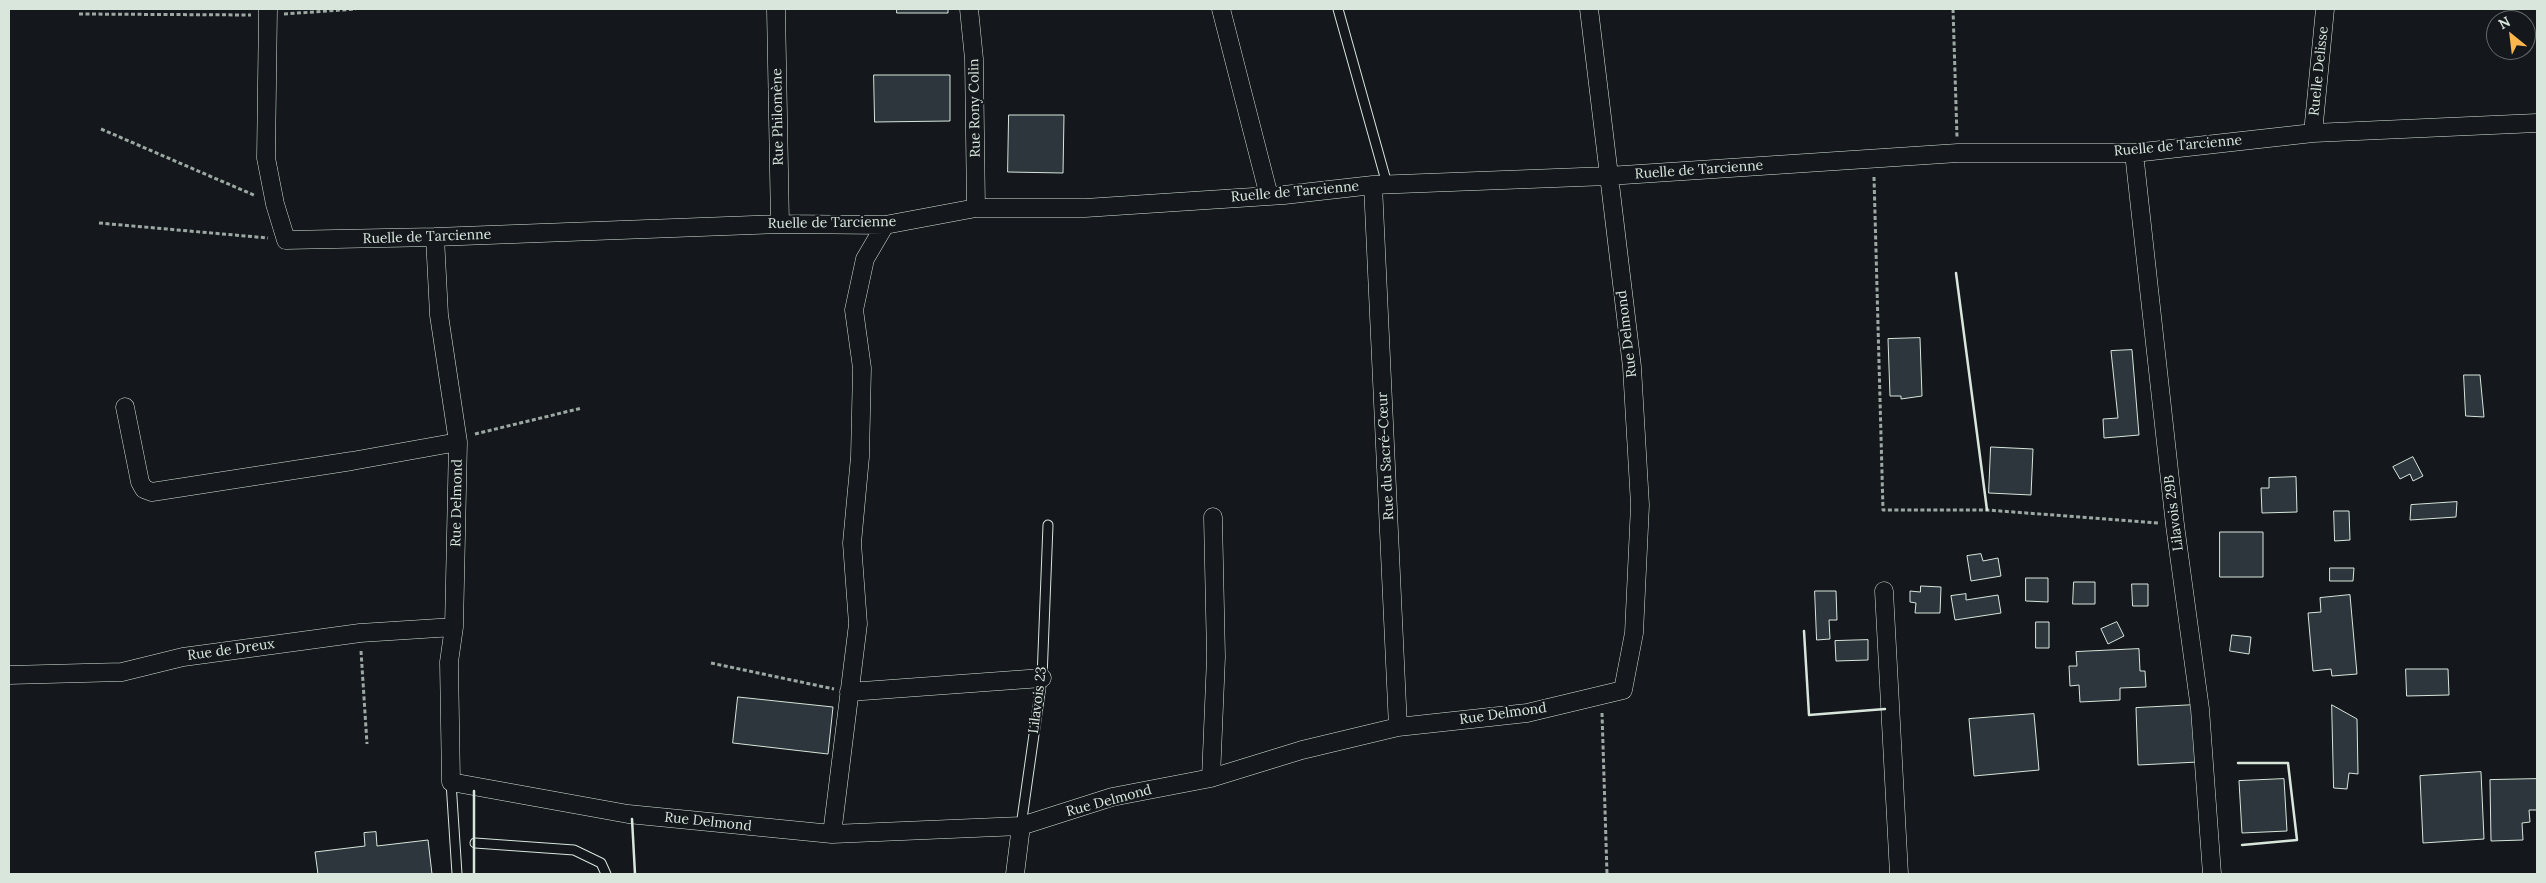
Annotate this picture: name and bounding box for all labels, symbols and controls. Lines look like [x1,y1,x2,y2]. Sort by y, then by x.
north arrow [2486,10,2536,60]
text: N [2495,12,2513,33]
street label: Ruelle Delisse [2306,25,2332,117]
street label: Rue Rony Colin [966,58,984,158]
street label: Rue Philomène [769,68,787,166]
street label: Ruelle de Tarcienne [2113,132,2243,160]
street label: Ruelle de Tarcienne [1634,157,1764,183]
street label: Ruelle de Tarcienne [1230,178,1360,206]
street label: Ruelle de Tarcienne [768,213,896,233]
street label: Ruelle de Tarcienne [362,226,492,248]
street label: Rue Delmond [1613,289,1641,379]
street label: Rue du Sacré-Cœur [1374,391,1398,521]
street label: Rue Delmond [448,459,466,547]
street label: Lilavois 29B [2161,474,2187,552]
street label: Rue de Dreux [186,636,276,664]
street label: Lilavois 23 [1026,666,1050,734]
street label: Rue Delmond [1458,700,1548,728]
street label: Rue Delmond [1064,782,1154,820]
street label: Rue Delmond [663,809,753,835]

